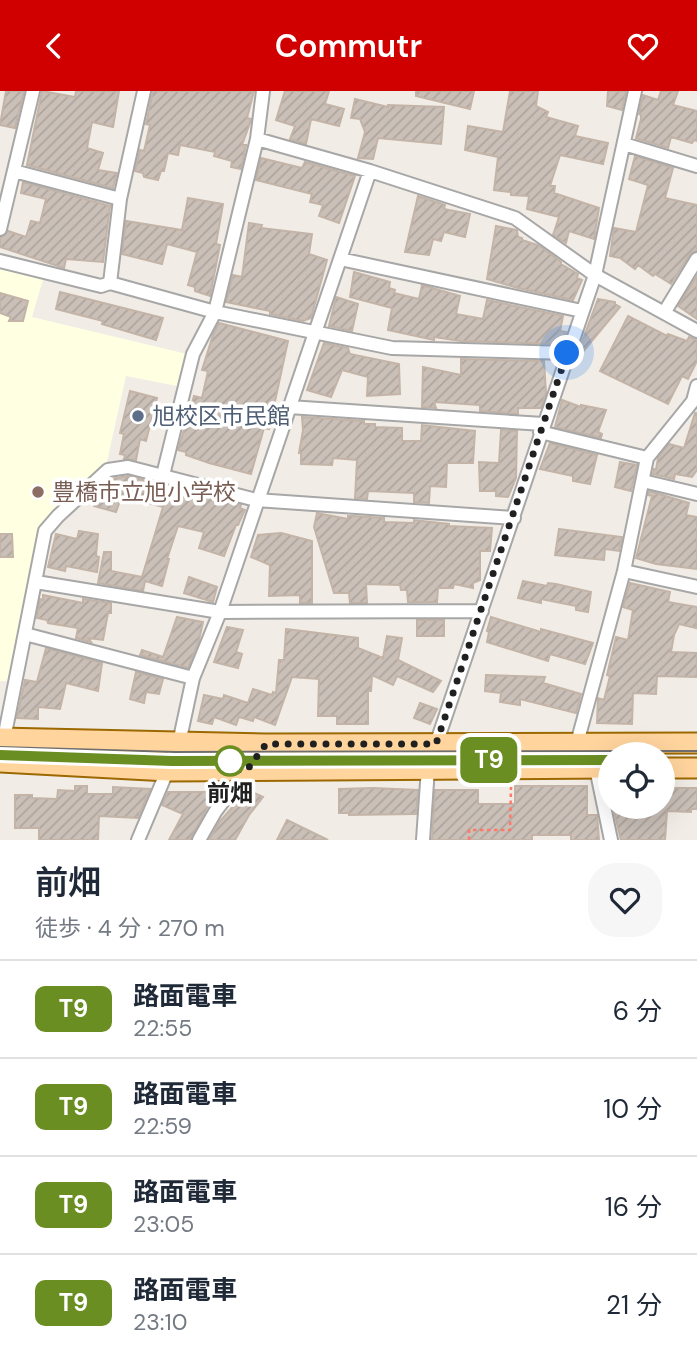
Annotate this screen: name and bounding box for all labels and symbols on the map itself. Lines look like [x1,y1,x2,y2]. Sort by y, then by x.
your location [549,335,584,370]
place label: 旭校区市民館 [152,401,290,431]
marker: 旭校区市民館 [130,408,146,424]
place label: 豊橋市立旭小学校 [52,477,236,507]
marker: 豊橋市立旭小学校 [30,484,46,500]
line badge: T9 [458,737,520,783]
marker: 前畑 [215,746,245,776]
place label: 前畑 [207,778,253,808]

